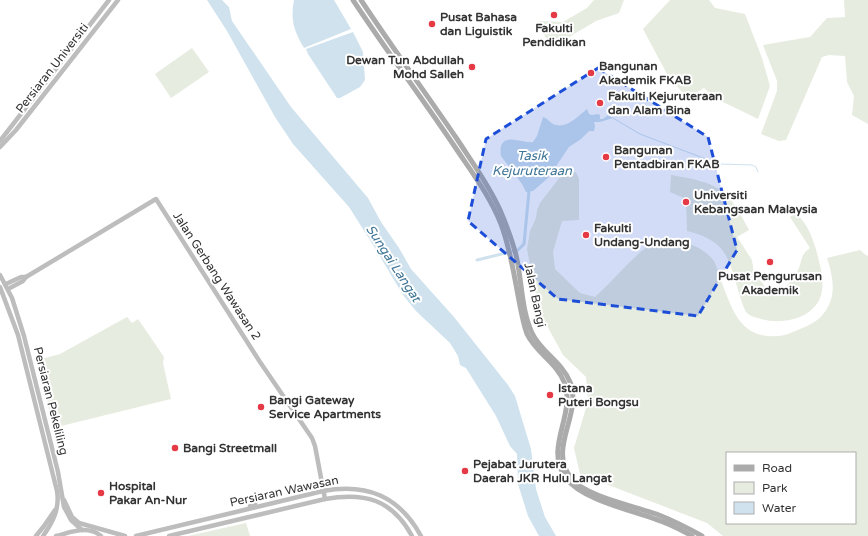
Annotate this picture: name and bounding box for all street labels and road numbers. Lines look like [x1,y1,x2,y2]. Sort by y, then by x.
street label: Persiaran Universiti [13,20,91,116]
street label: Jalan Gerbang Wawasan 2 [170,209,264,343]
street label: Jalan Bangi [521,262,549,328]
street label: Persiaran Pekeliling [31,345,71,457]
street label: Persiaran Wawasan [228,473,340,509]

